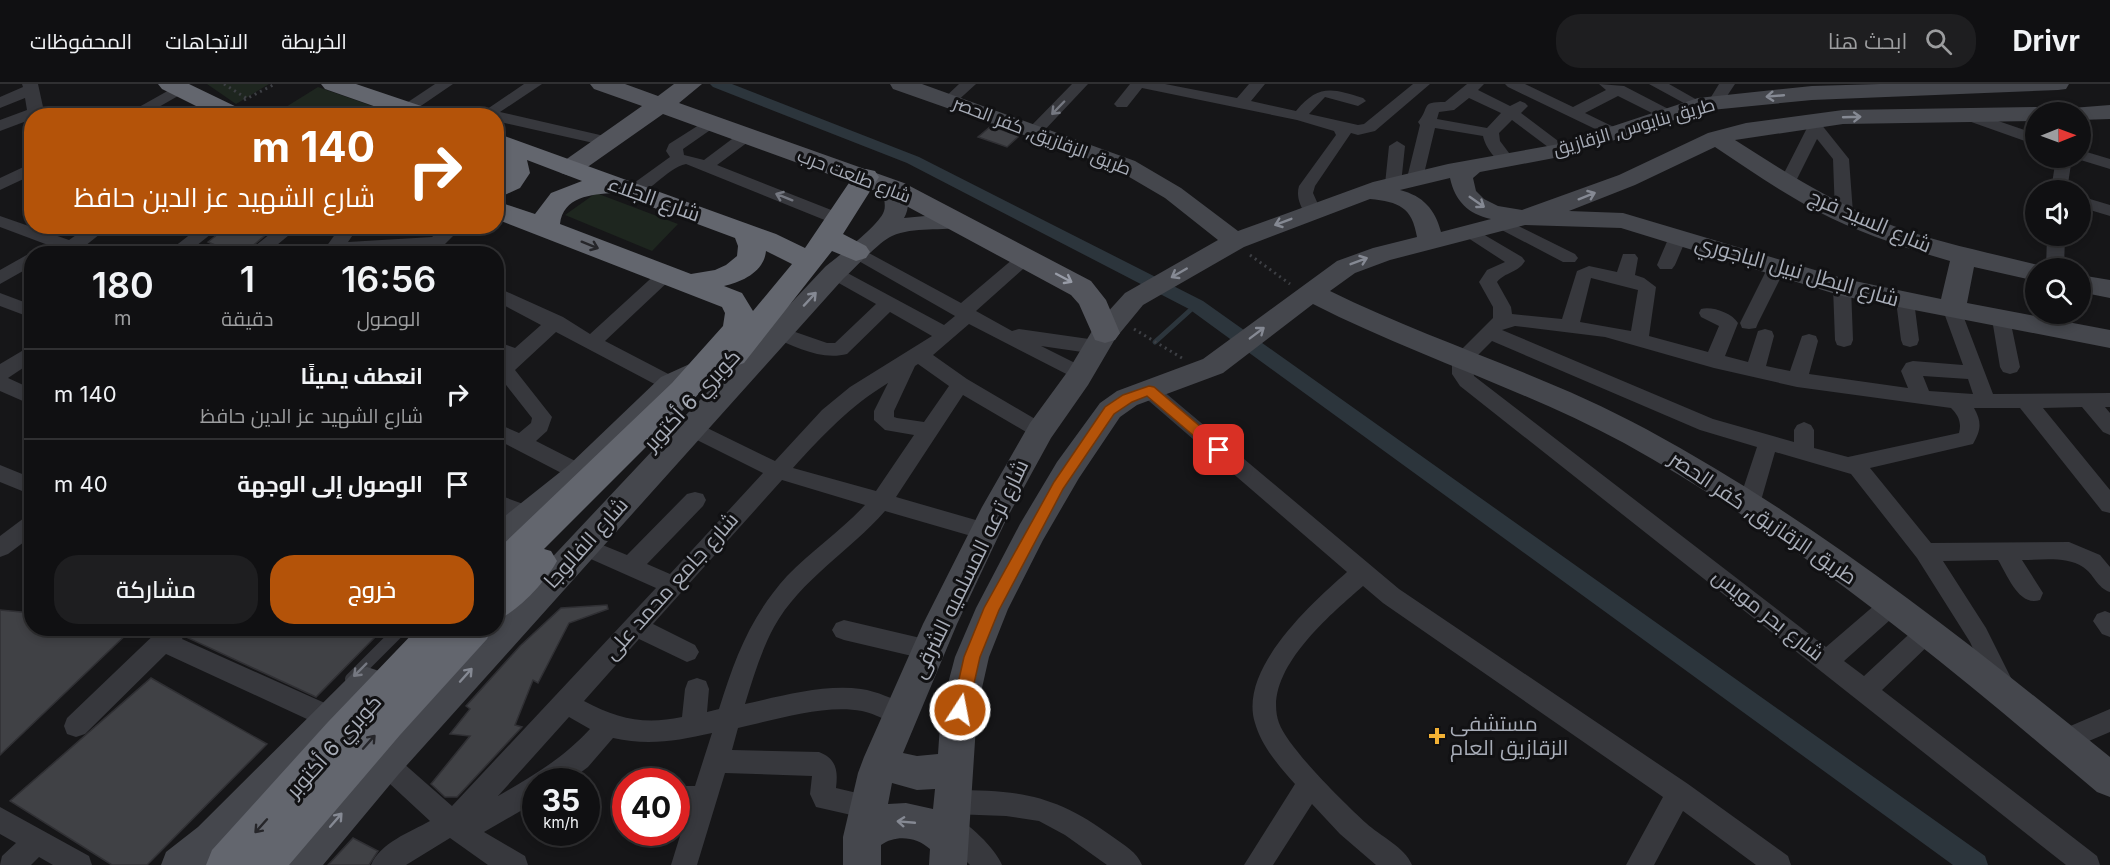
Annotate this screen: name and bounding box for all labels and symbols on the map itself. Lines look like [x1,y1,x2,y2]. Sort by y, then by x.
one-way arrow [1766,91,1786,102]
street label: طريق الزقازيق, كفر الحصر [949,92,1134,181]
street label: طريق بنايوس, الزقازيق [1551,93,1718,162]
one-way arrow [1050,100,1065,115]
north arrow [2025,102,2091,168]
one-way arrow [1841,111,1861,122]
street label: شارع طلعت حرب [794,144,914,209]
street label: شارع الجلاء [604,170,704,229]
street label: شارع السيد فرج [1804,184,1935,259]
one-way arrow [1577,190,1596,201]
one-way arrow [775,191,794,202]
one-way arrow [1468,196,1484,208]
one-way arrow [1274,218,1293,229]
street label: شارع البطل نبيل الباجوري [1691,229,1902,315]
one-way arrow [581,240,599,251]
one-way arrow [1350,255,1368,266]
one-way arrow [1171,267,1188,279]
one-way arrow [1055,272,1072,284]
one-way arrow [803,291,817,306]
one-way arrow [1248,327,1264,340]
street label: كوبري 6 أكتوبر [638,344,748,459]
pin [1193,424,1244,475]
street label: طريق الزقازيق, كفر الحصر [1664,445,1862,590]
street label: شارع ترعه المسلميه الشرقى [906,455,1035,683]
street label: شارع الفالوجا [538,492,634,595]
street label: شارع جامع محمد على [598,507,745,666]
street label: شارع بحر مويس [1706,563,1829,667]
one-way arrow [353,662,368,677]
one-way arrow [458,667,473,682]
position arrow [928,678,992,742]
street label: كوبري 6 أكتوبر [280,689,389,806]
place label: مستشفى الزقازيق العام [1450,711,1568,762]
marker: مستشفى الزقازيق العام [1428,727,1446,745]
one-way arrow [362,735,376,750]
speed limit sign: 40 [612,768,690,846]
one-way arrow [329,813,343,828]
one-way arrow [896,816,916,827]
one-way arrow [254,818,268,833]

